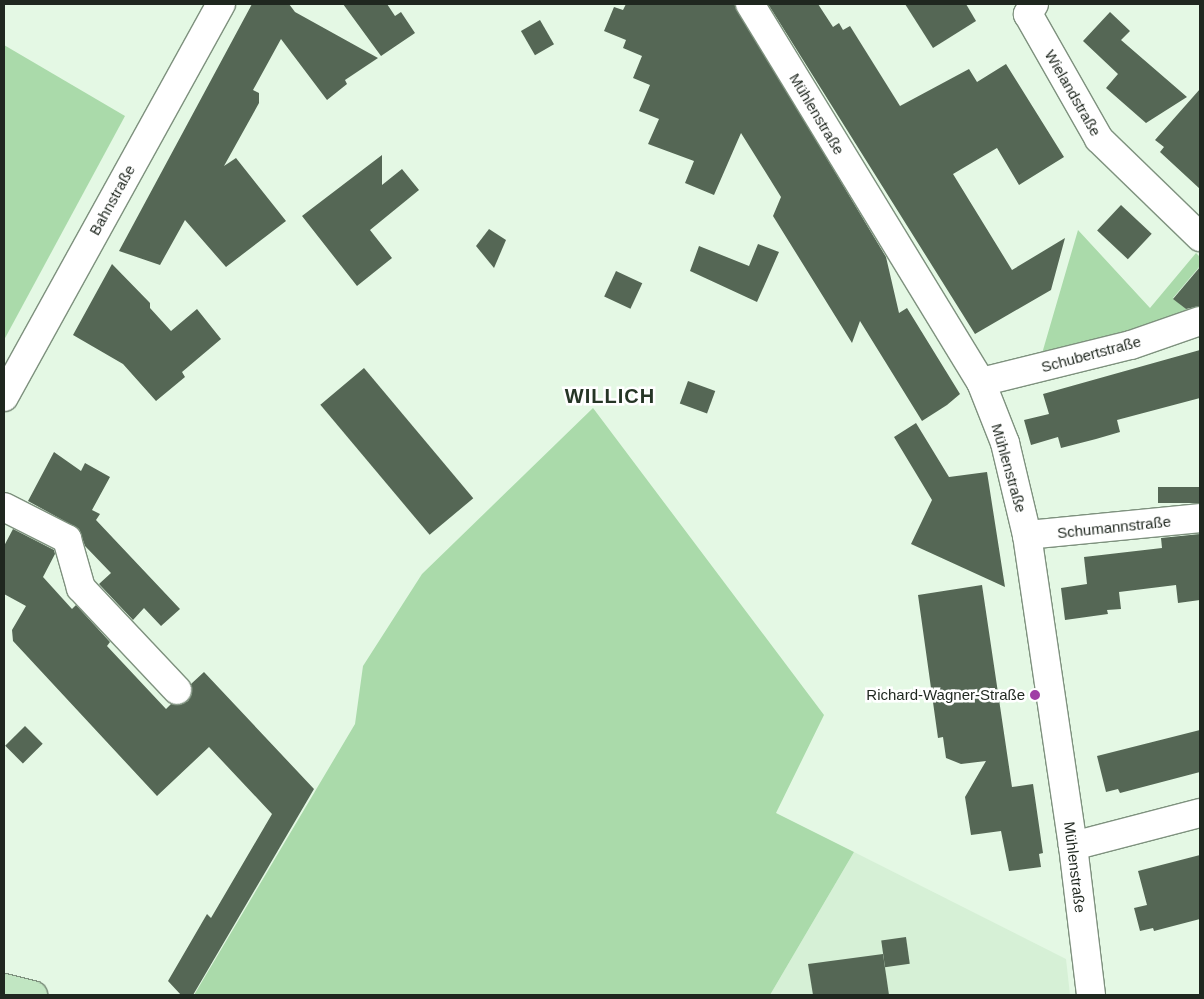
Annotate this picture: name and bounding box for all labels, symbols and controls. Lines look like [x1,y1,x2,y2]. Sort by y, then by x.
street label: Wielandstraße [1041,47,1105,139]
street label: Mühlenstraße [786,70,848,158]
street label: Bahnstraße [85,162,139,238]
street label: Schubertstraße [1039,332,1143,376]
district label: WILLICH [564,384,656,408]
street label: Mühlenstraße [988,421,1030,515]
street label: Schumannstraße [1056,512,1172,542]
place label: Richard-Wagner-Straße [866,686,1025,704]
marker: Richard-Wagner-Straße [1029,689,1041,701]
street label: Mühlenstraße [1060,820,1090,914]

